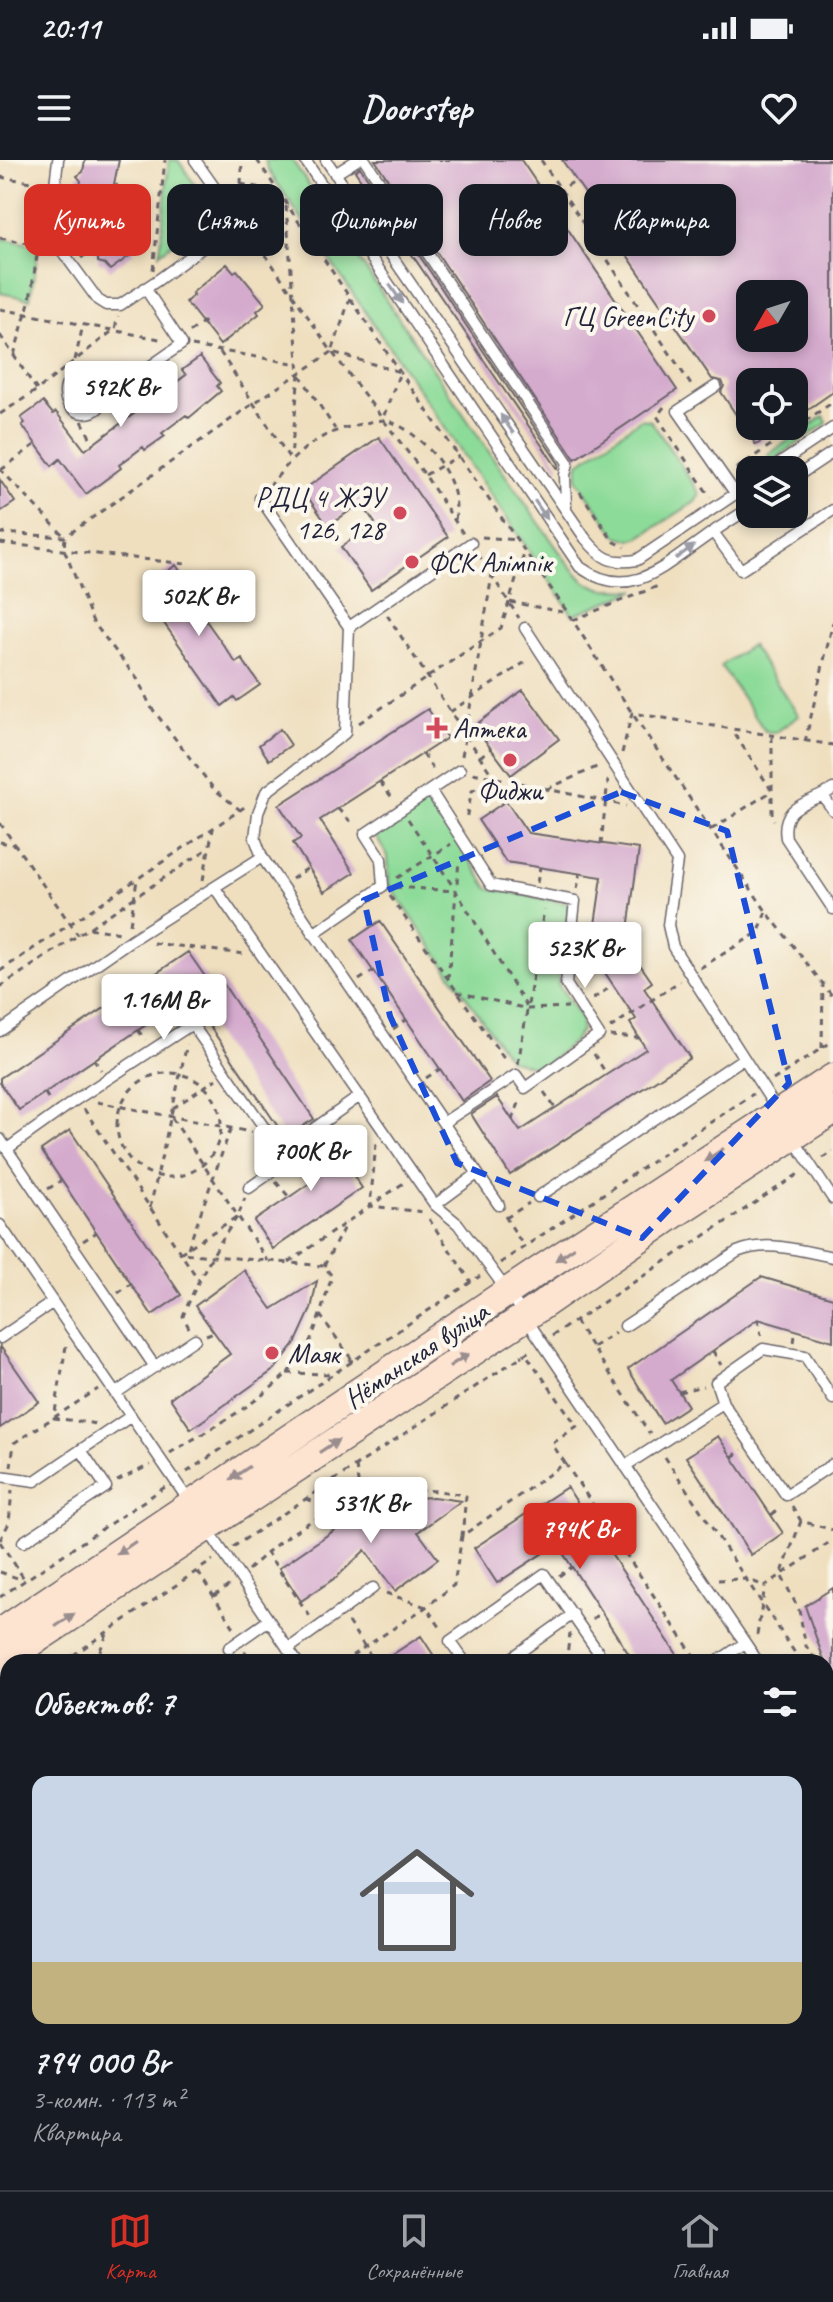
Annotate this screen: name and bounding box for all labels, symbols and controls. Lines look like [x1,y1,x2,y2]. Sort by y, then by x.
text: 20:11 [40,9,100,47]
text: Doorstep [361,85,472,131]
icon: menu [32,86,76,130]
icon: heart [757,86,801,130]
chip: Купить [24,184,151,256]
chip: Снять [167,184,284,256]
chip: Фильтры [300,184,443,256]
chip: Новое [459,184,568,256]
chip: Квартира [584,184,736,256]
north arrow [736,280,808,352]
map controls [736,280,808,528]
one-way arrow [388,284,403,305]
place label: ГЦ GreenCity [563,299,695,334]
marker: ГЦ GreenCity [700,307,718,325]
pin: 592K Br [47,361,195,429]
button: locate [736,368,808,440]
text: 592K Br [83,370,159,403]
one-way arrow [500,414,515,435]
button: layers [736,456,808,528]
place label: РДЦ 4 ЖЭУ 126, 128 [255,480,389,547]
one-way arrow [533,499,548,520]
marker: РДЦ 4 ЖЭУ 126, 128 [391,504,409,522]
place label: ФСК Алімпік [428,545,554,580]
one-way arrow [675,545,695,561]
marker: ФСК Алімпік [403,553,421,571]
pin: 502K Br [125,570,273,638]
text: 502K Br [160,579,238,612]
place label: Аптека [453,711,527,746]
marker: Аптека [428,719,446,737]
marker: Фиджи [501,751,519,769]
place label: Фиджи [478,773,544,808]
pin: 523K Br [511,922,659,990]
text: 523K Br [546,931,624,964]
pin: 1.16M Br [81,974,247,1042]
text: 1.16M Br [120,983,208,1016]
pin: 700K Br [237,1125,385,1193]
text: 700K Br [272,1134,350,1167]
one-way arrow [703,1147,724,1162]
one-way arrow [554,1246,575,1261]
street label: Нёманская вуліца [337,1293,496,1416]
place label: Маяк [288,1336,342,1371]
marker: Маяк [263,1344,281,1362]
one-way arrow [448,1353,469,1368]
one-way arrow [318,1439,340,1453]
one-way arrow [230,1465,251,1480]
pin: 531K Br [297,1477,445,1545]
text: 531K Br [332,1486,410,1519]
pin: 794K Br [506,1503,654,1571]
text: 794K Br [541,1512,619,1545]
one-way arrow [116,1541,137,1556]
one-way arrow [54,1613,76,1627]
icon: filters [758,1680,802,1724]
text: Объектов: 7 [32,1681,174,1724]
icon: home [345,1828,489,1972]
text: 794 000 Br [32,2040,170,2083]
text: 3-комн. · 113 m² [32,2083,184,2116]
text: Квартира [32,2116,121,2149]
tab: Карта [105,2209,156,2285]
tab: Сохранённые [366,2209,462,2285]
tab: Главная [673,2209,728,2285]

